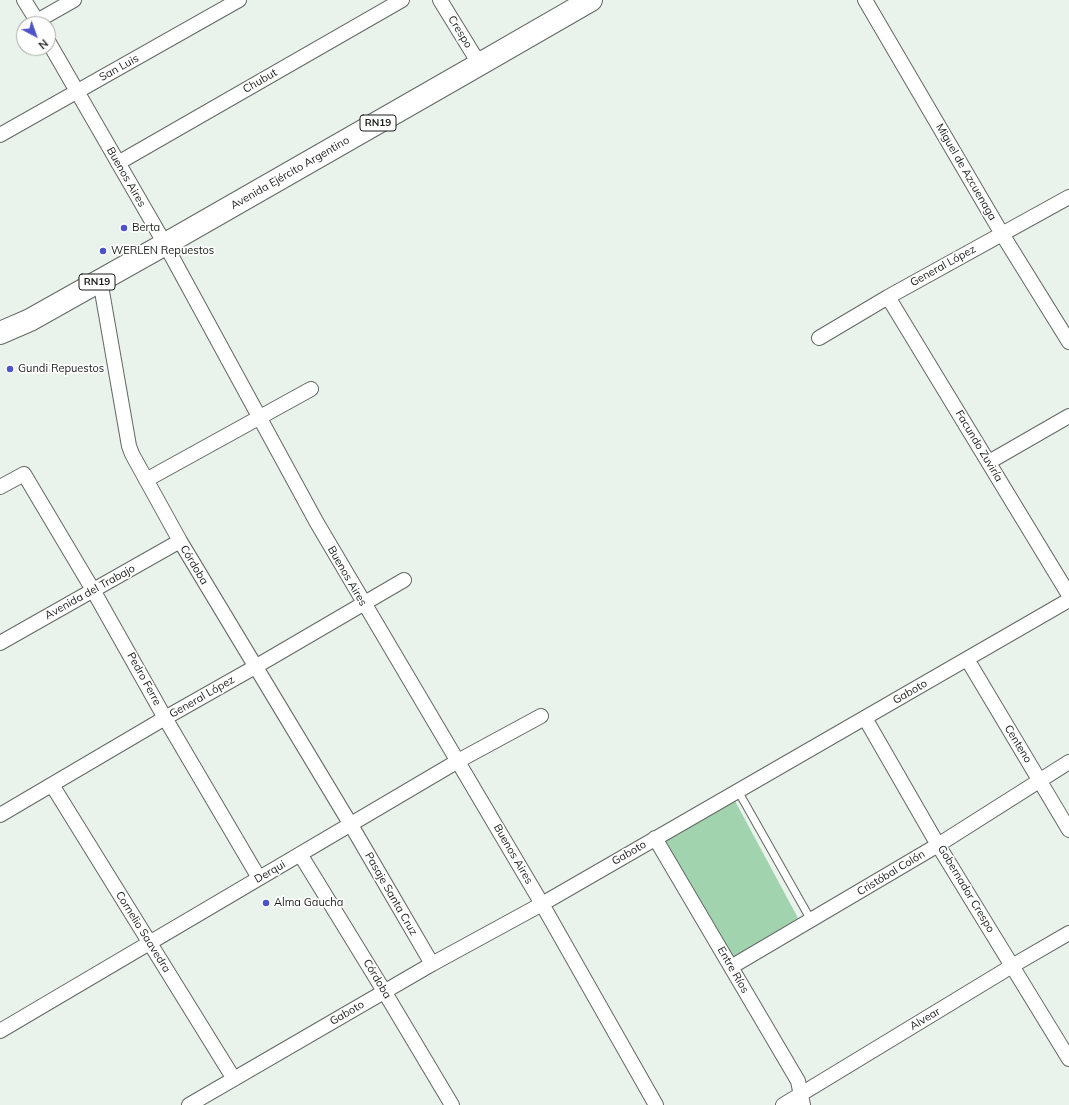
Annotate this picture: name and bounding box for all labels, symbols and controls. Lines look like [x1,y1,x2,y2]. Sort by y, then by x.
street label: Crespo [445,13,475,51]
north arrow [16,16,56,56]
text: N [35,36,51,52]
street label: San Luis [97,52,141,84]
street label: Chubut [241,66,279,96]
road number: RN19 [360,115,396,131]
street label: Miguel de Azcuenaga [933,121,999,223]
street label: Avenida Ejército Argentino [228,134,352,212]
street label: Buenos Aires [104,145,148,209]
place label: Berta [132,221,160,235]
marker: Berta [119,223,129,233]
street label: General López [908,243,978,289]
place label: WERLEN Repuestos [111,244,214,258]
marker: WERLEN Repuestos [98,246,108,256]
road number: RN19 [79,274,115,290]
place label: Gundi Repuestos [18,362,104,376]
marker: Gundi Repuestos [5,364,15,374]
street label: Facundo Zuviría [952,408,1006,484]
street label: Córdoba [177,543,211,587]
street label: Buenos Aires [325,544,369,608]
street label: Avenida del Trabajo [43,562,137,622]
street label: Pedro Ferre [124,650,164,708]
street label: General López [167,673,237,721]
street label: Gaboto [890,677,930,707]
street label: Centeno [1002,723,1034,765]
street label: Buenos Aires [491,822,535,886]
street label: Gaboto [609,838,649,868]
street label: Gobernador Crespo [935,843,997,935]
street label: Cristóbal Colón [855,847,927,899]
street label: Pasaje Santa Cruz [362,850,420,938]
street label: Derqui [252,858,288,886]
street label: Cornelio Saavedra [113,889,173,975]
place label: Alma Gaucha [274,896,343,910]
marker: Alma Gaucha [261,898,271,908]
street label: Entre Ríos [714,944,752,996]
street label: Córdoba [360,957,394,1001]
street label: Gaboto [327,998,367,1028]
street label: Alvear [907,1005,943,1033]

